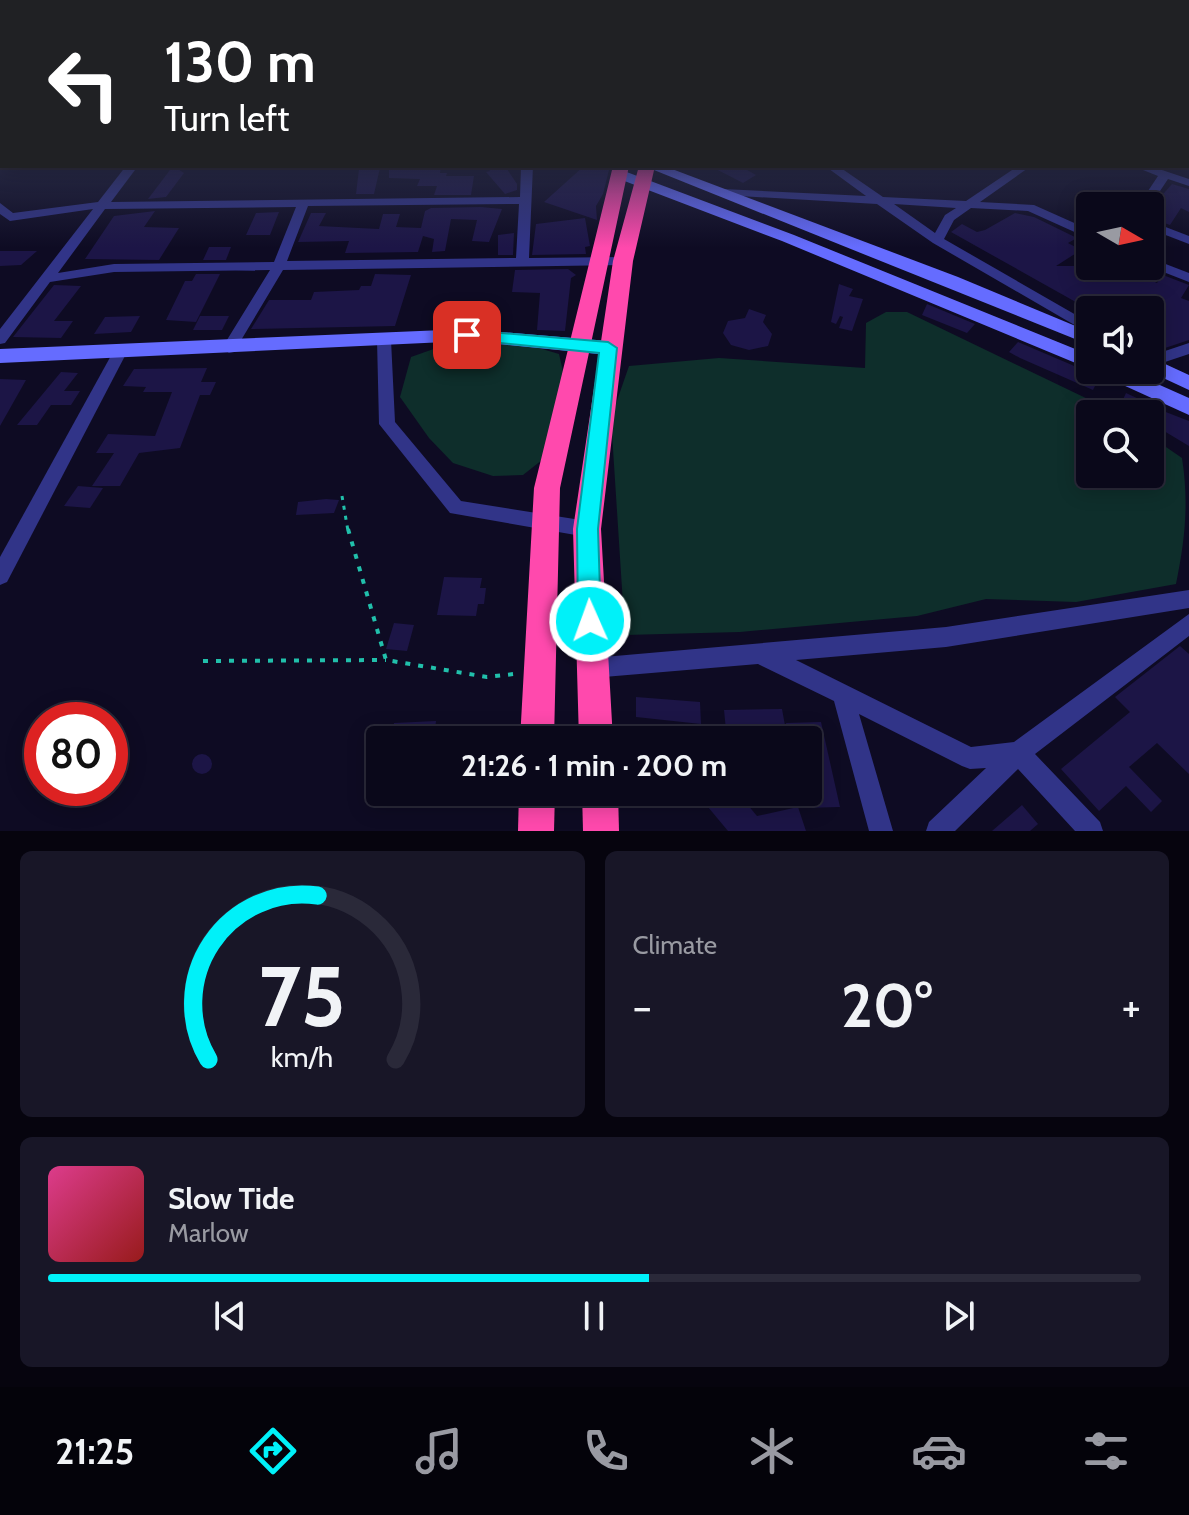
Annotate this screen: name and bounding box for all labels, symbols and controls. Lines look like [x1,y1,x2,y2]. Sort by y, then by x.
text: 130 m [164,28,316,96]
icon: left [32,32,136,136]
text: Turn left [164,96,289,140]
north arrow [1076,192,1164,280]
map controls [1076,192,1164,488]
button: sound [1076,296,1164,384]
pin [433,301,501,369]
icon: arrive [445,313,489,357]
button: search [1076,400,1164,488]
position arrow [548,579,632,663]
speed limit sign: 80 [24,702,128,806]
text: 21:26 · 1 min · 200 m [461,747,727,784]
text: Climate [633,929,717,961]
text: 75 [259,946,346,1047]
text: 20° [841,969,932,1042]
text: − [633,980,652,1033]
text: + [1122,980,1141,1033]
text: km/h [271,1039,334,1074]
text: Slow Tide [168,1180,295,1217]
text: Marlow [168,1217,249,1249]
icon: previous [208,1294,252,1338]
icon: pause [572,1294,616,1338]
icon: next [937,1294,981,1338]
icon: directions [245,1423,301,1479]
icon: music [411,1423,467,1479]
icon: phone [578,1423,634,1479]
icon: climate [744,1423,800,1479]
icon: car [911,1423,967,1479]
icon: filters [1078,1423,1134,1479]
text: 21:25 [55,1429,134,1473]

